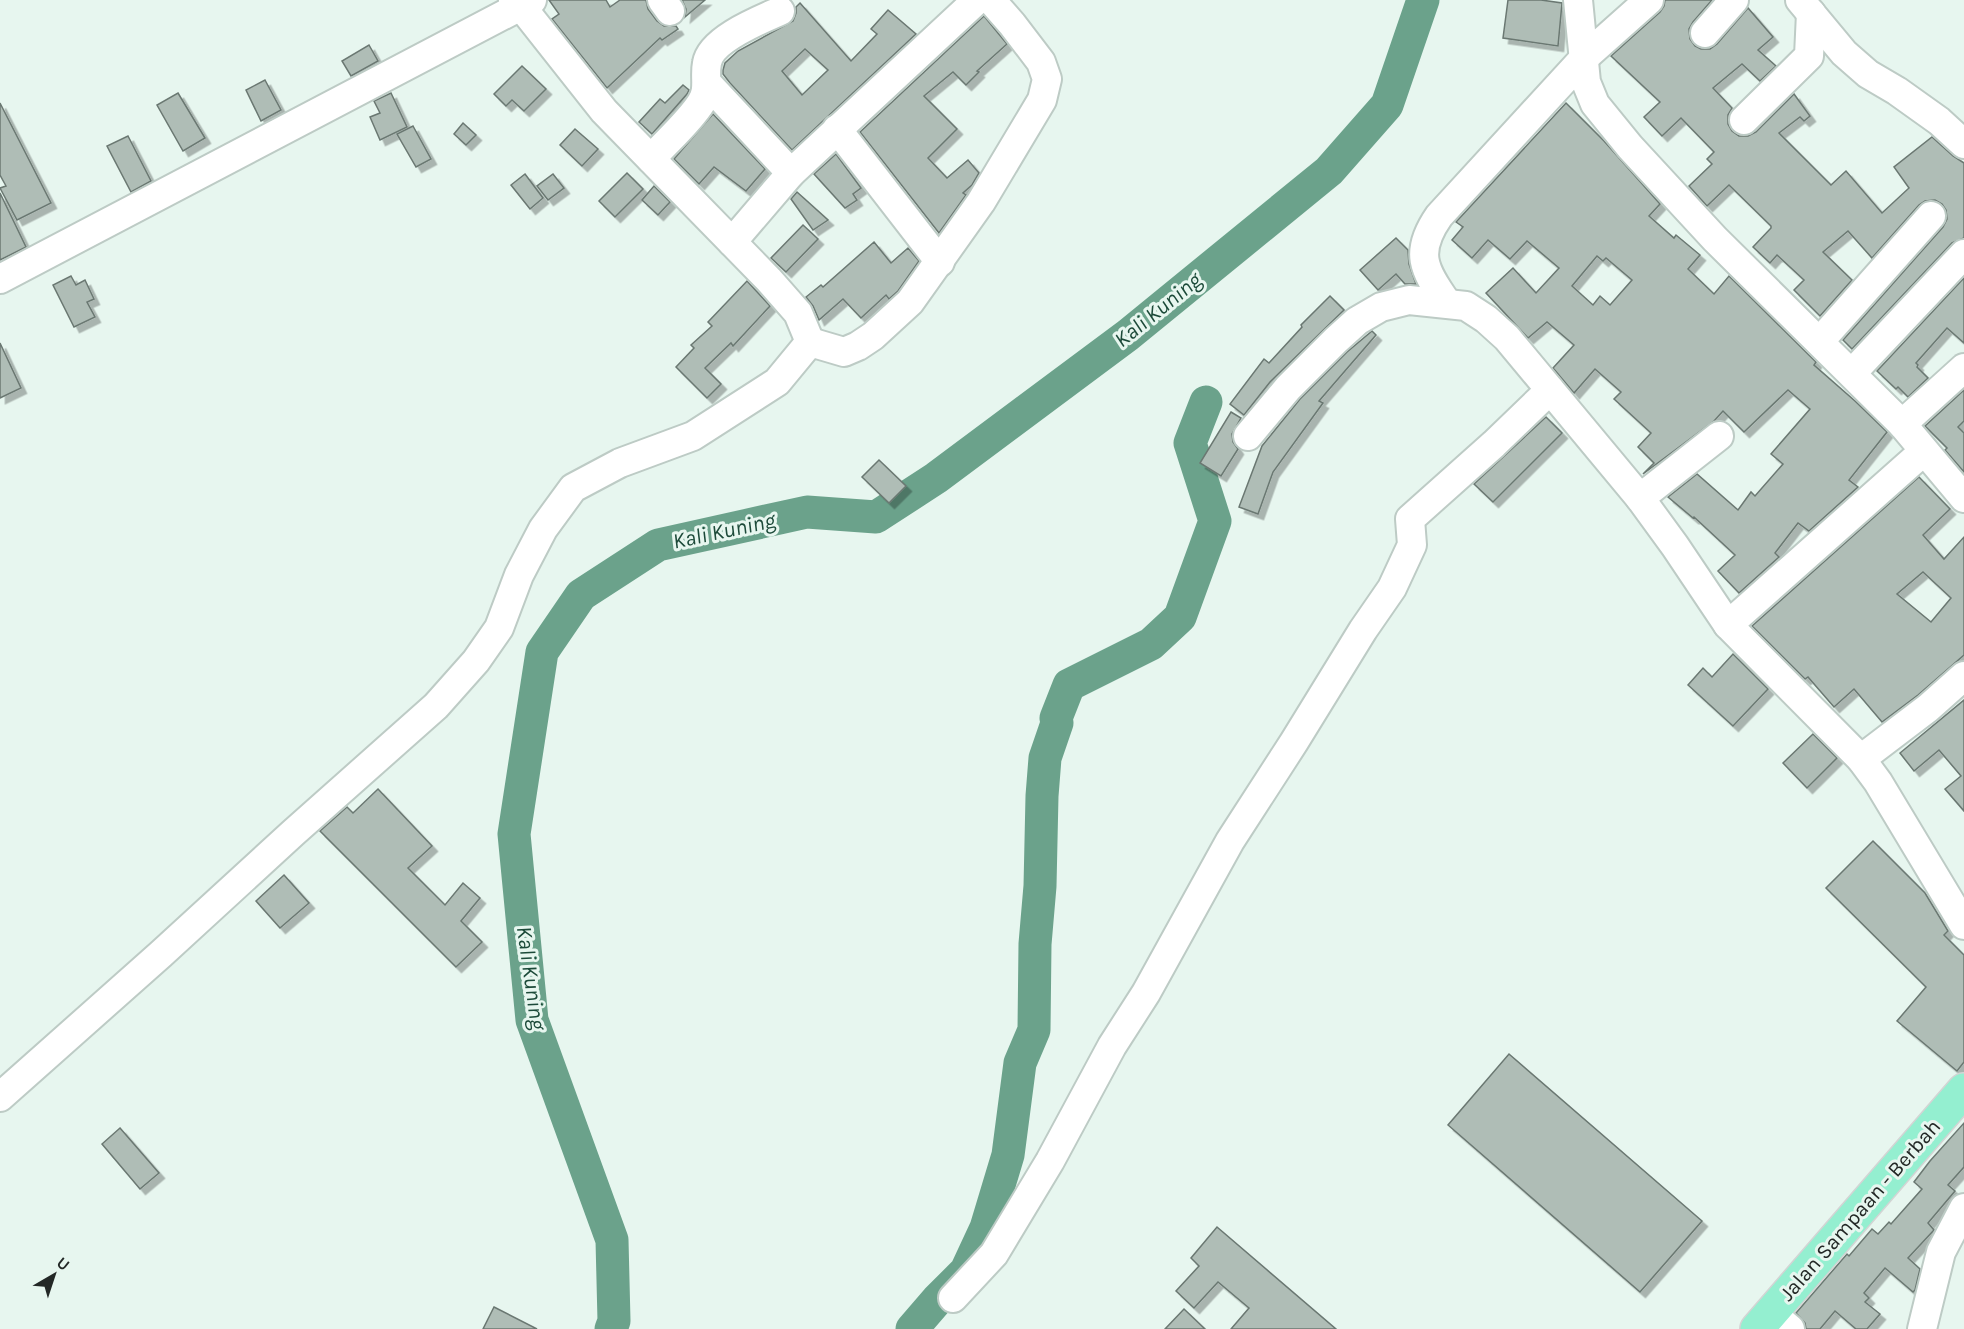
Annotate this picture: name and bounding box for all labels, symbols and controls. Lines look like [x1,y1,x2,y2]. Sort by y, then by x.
water label: Kali Kuning [1109,267,1207,353]
water label: Kali Kuning [670,507,779,555]
water label: Kali Kuning [511,925,551,1032]
street label: Jalan Sampaan - Berbah [1775,1114,1945,1306]
north arrow [24,1245,84,1305]
text: U [53,1253,73,1275]

